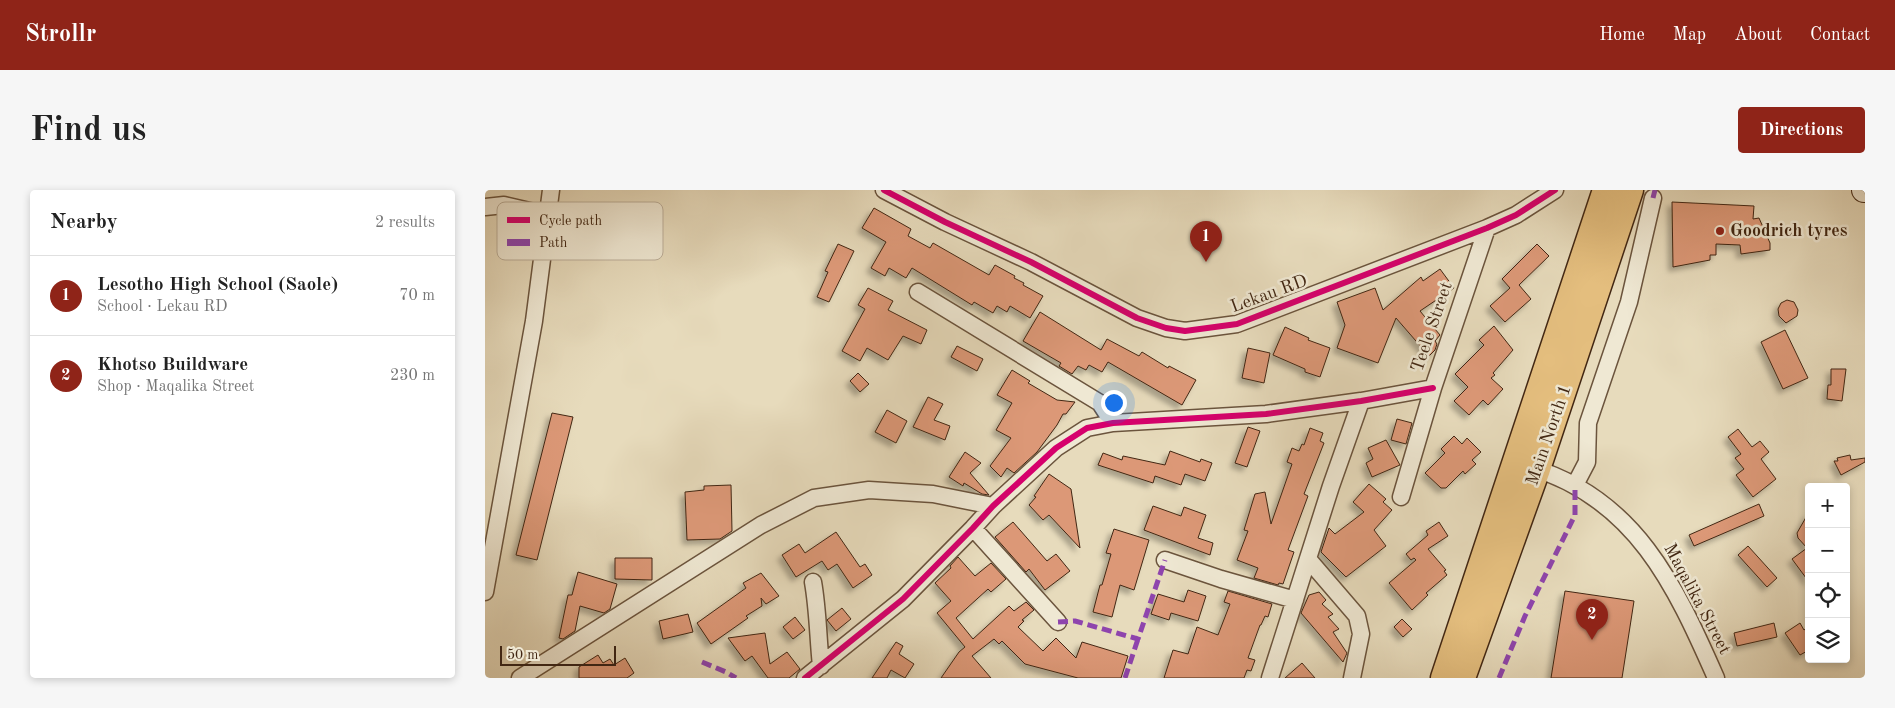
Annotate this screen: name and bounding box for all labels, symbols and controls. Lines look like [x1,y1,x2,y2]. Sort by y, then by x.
text: Strollr [25,23,96,47]
text: Home [1599,26,1645,44]
text: Map [1673,26,1706,44]
text: About [1734,26,1782,44]
text: Contact [1810,26,1870,44]
button: Directions [1738,107,1865,153]
text: Find us [30,113,146,148]
legend [497,202,663,260]
text: Nearby [50,212,118,233]
text: Cycle path [539,214,602,228]
text: 2 results [375,215,435,231]
pin: 1 [1190,221,1222,262]
place label: Goodrich tyres [1730,222,1848,240]
marker: Goodrich tyres [1714,225,1726,237]
text: Path [539,236,568,250]
street label: Lekau RD [1228,272,1310,316]
text: Lesotho High School (Saole) [97,276,338,295]
street label: Teele Street [1408,280,1456,374]
text: 1 [61,288,71,304]
text: 70 m [399,288,435,304]
text: School · Lekau RD [97,299,228,315]
text: Khotso Buildware [97,356,248,375]
text: 2 [61,368,71,384]
text: 230 m [390,368,435,384]
text: Shop · Maqalika Street [97,379,254,395]
street label: Main North 1 [1523,382,1575,488]
your location [1101,390,1127,416]
map controls [1805,483,1850,663]
button: + [1805,483,1850,528]
button: − [1805,528,1850,573]
street label: Maqalika Street [1660,541,1734,657]
button: locate [1805,573,1850,618]
pin: 2 [1576,599,1608,640]
button: layers [1805,618,1850,663]
scale bar [500,643,616,666]
text: 50 m [507,648,538,662]

